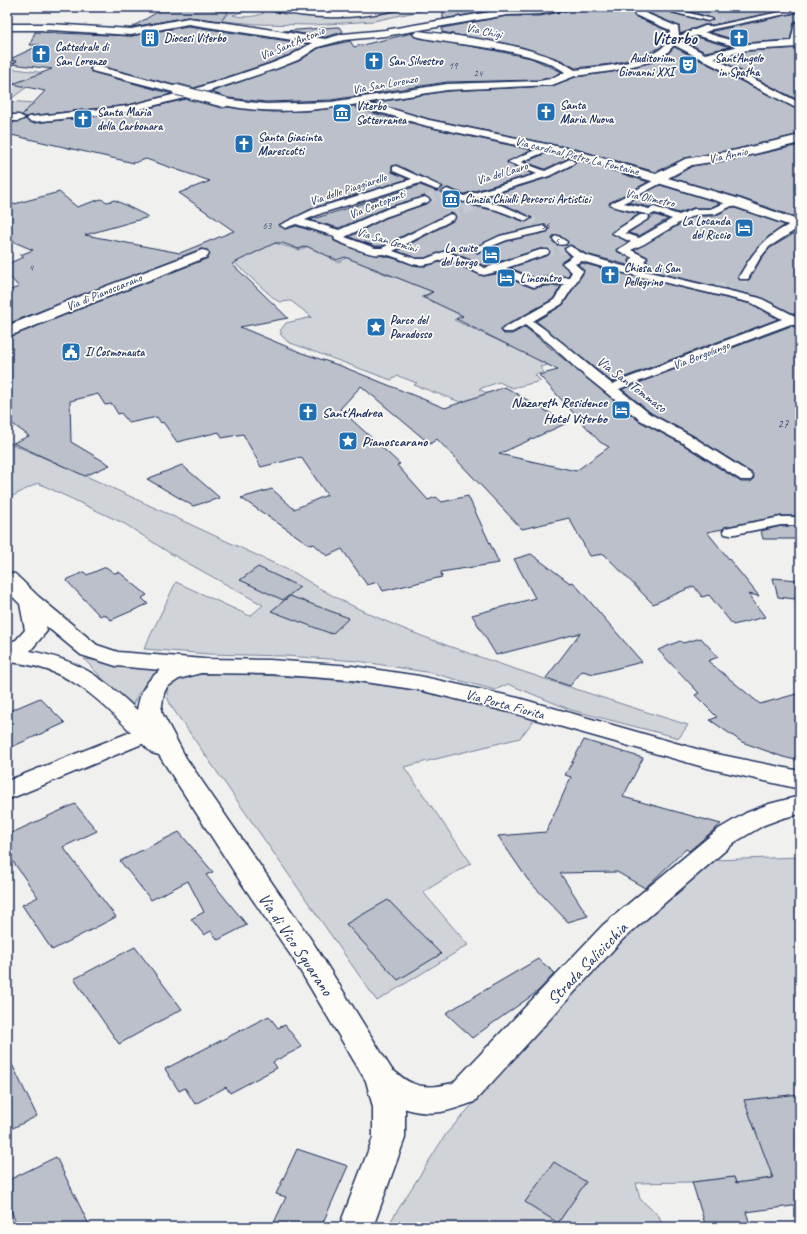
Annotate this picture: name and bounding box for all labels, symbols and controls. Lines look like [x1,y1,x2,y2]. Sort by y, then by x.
street label: Via Chigi [465,19,505,43]
street label: Via Sant'Antonio [257,22,327,64]
building icon: Diocesi Viterbo [139,27,161,49]
district label: Viterbo [651,27,698,49]
church icon: Sant'Angelo in Spatha [728,27,750,49]
place label: Diocesi Viterbo [164,30,228,46]
place label: Cattedrale di San Lorenzo [55,39,110,69]
church icon: Cattedrale di San Lorenzo [30,43,52,65]
church icon: San Silvestro [363,50,385,72]
place label: Auditorium Giovanni XXI [618,50,677,80]
place label: Sant'Angelo in Spatha [715,50,765,80]
place label: San Silvestro [388,53,444,69]
theatre icon: Auditorium Giovanni XXI [677,54,699,76]
house number: 19 [449,59,459,72]
house number: 24 [474,67,484,80]
street label: Via San Lorenzo [351,70,420,98]
place label: Santa Maria Nuova [560,97,614,127]
place label: Viterbo Sotterranea [356,98,407,128]
church icon: Santa Maria Nuova [535,101,557,123]
museum icon: Viterbo Sotterranea [331,102,353,124]
place label: Santa Maria della Carbonara [97,104,163,134]
church icon: Santa Maria della Carbonara [72,108,94,130]
place label: Santa Giacinta Marescotti [258,129,323,159]
church icon: Santa Giacinta Marescotti [233,133,255,155]
street label: Via cardinal Pietro La Fontaine [514,133,642,179]
street label: Via Annio [707,143,749,167]
street label: Via del Lauro [474,157,530,188]
street label: Via delle Piaggiarelle [308,169,389,209]
street label: Via Centoponti [346,185,409,223]
street label: Via Olimetro [624,185,678,211]
museum icon: Cinzia Chiulli Percorsi Artistici [440,188,462,210]
place label: Cinzia Chiulli Percorsi Artistici [465,191,592,207]
place label: La Locanda del Riccio [682,213,732,243]
hotel icon: La Locanda del Riccio [733,217,755,239]
house number: 63 [263,219,273,232]
house number: 36 [541,219,550,232]
street label: Via San Gemini [355,224,421,257]
house number: 5 [555,235,560,248]
place label: La suite del borgo [440,240,479,270]
hotel icon: La suite del borgo [480,244,502,266]
place label: Chiesa di San Pellegrino [624,260,681,290]
house number: 4 [29,261,35,274]
church icon: Chiesa di San Pellegrino [599,264,621,286]
hotel icon: L'incontro [495,267,517,289]
street label: Via di Pianoscarano [64,269,145,314]
place label: L'incontro [520,270,563,286]
place label: Parco del Paradosso [390,312,433,342]
place icon: Parco del Paradosso [365,316,387,338]
street label: Via Borgolungo [670,337,732,373]
public building icon: Il Cosmonauta [60,341,82,363]
place label: Il Cosmonauta [85,344,146,360]
street label: Via San Tommaso [594,353,671,417]
place label: Nazareth Residence Hotel Viterbo [511,394,609,427]
hotel icon: Nazareth Residence Hotel Viterbo [610,399,632,421]
church icon: Sant'Andrea [297,401,319,423]
place label: Sant'Andrea [322,404,384,421]
house number: 27 [778,416,789,432]
place icon: Pianoscarano [337,430,359,452]
place label: Pianoscarano [362,433,428,450]
street label: Via Porta Fiorita [464,686,547,724]
street label: Via di Vico Squarano [254,889,338,1000]
street label: Strada Salicicchia [543,917,633,1009]

